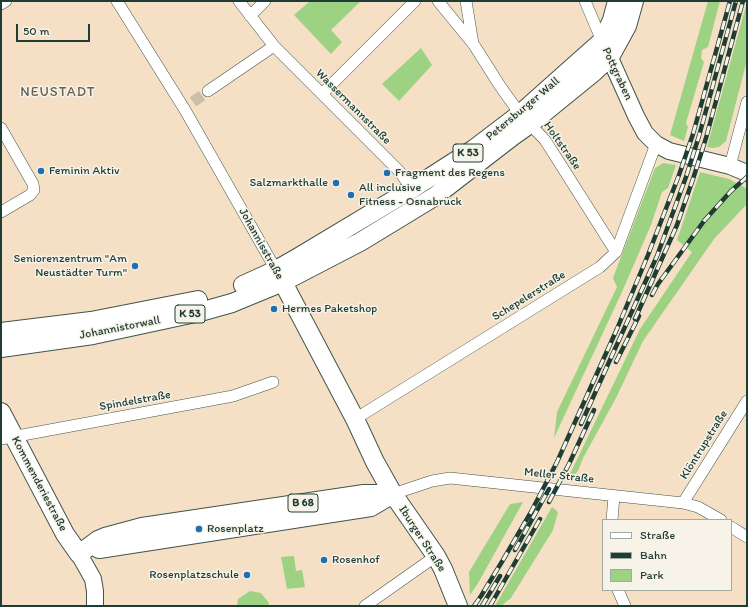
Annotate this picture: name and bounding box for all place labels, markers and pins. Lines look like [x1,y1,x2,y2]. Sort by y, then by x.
place label: Feminin Aktiv [49,164,120,178]
marker: Feminin Aktiv [36,166,46,176]
place label: Fragment des Regens [395,166,505,180]
marker: Fragment des Regens [382,168,392,178]
place label: Salzmarkthalle [250,176,328,190]
marker: Salzmarkthalle [331,178,341,188]
place label: All inclusive Fitness - Osnabrück [359,181,462,209]
marker: All inclusive Fitness - Osnabrück [346,190,356,200]
place label: Seniorenzentrum "Am Neustädter Turm" [13,252,127,280]
marker: Seniorenzentrum "Am Neustädter Turm" [130,261,140,271]
place label: Hermes Paketshop [282,302,377,316]
marker: Hermes Paketshop [269,304,279,314]
place label: Rosenplatz [207,522,264,536]
marker: Rosenplatz [194,524,204,534]
place label: Rosenhof [332,553,380,567]
marker: Rosenhof [319,555,329,565]
place label: Rosenplatzschule [149,568,239,582]
marker: Rosenplatzschule [242,570,252,580]

